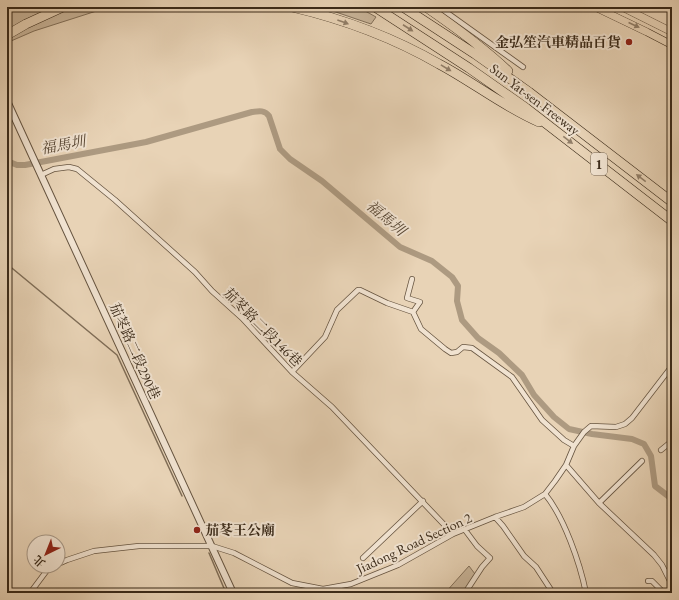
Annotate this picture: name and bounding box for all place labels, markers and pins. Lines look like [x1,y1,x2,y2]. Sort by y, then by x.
place label: 金弘笙汽車精品百貨 [495,33,621,51]
marker: 金弘笙汽車精品百貨 [624,37,634,47]
place label: 茄苳王公廟 [205,521,275,539]
marker: 茄苳王公廟 [192,525,202,535]

